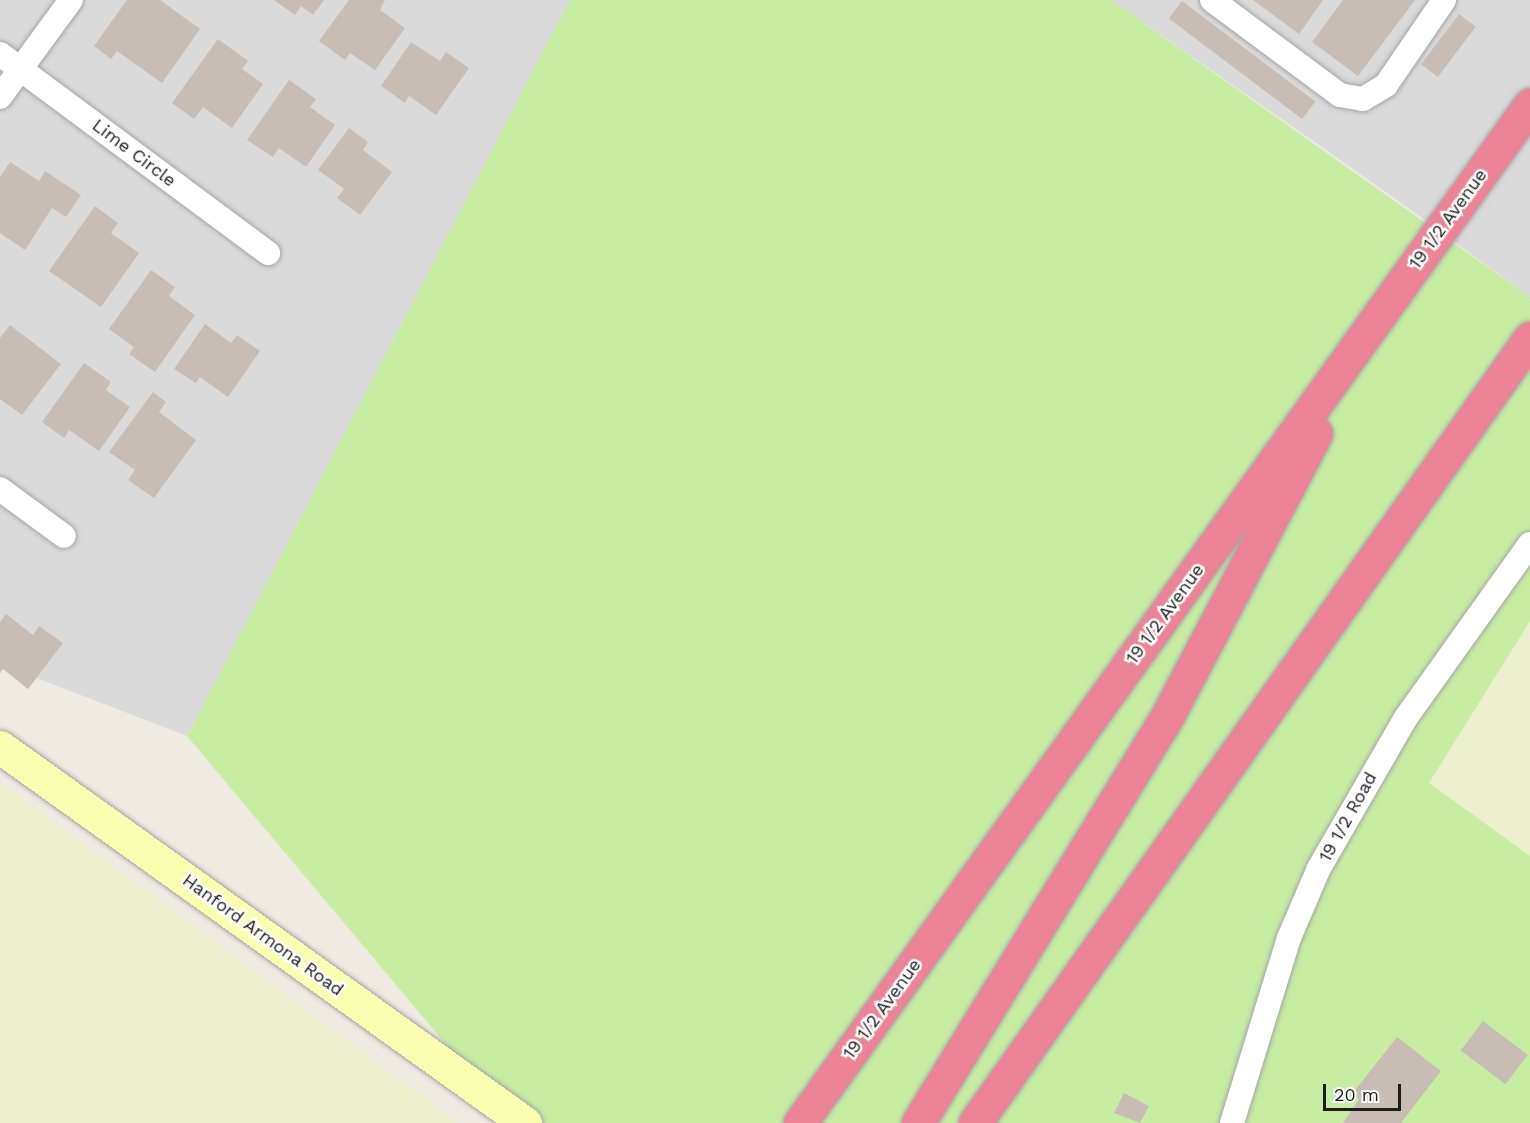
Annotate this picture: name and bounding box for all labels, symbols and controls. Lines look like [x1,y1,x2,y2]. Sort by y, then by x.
street label: Lime Circle [88,114,180,192]
street label: 19 1/2 Avenue [1404,164,1492,274]
street label: 19 1/2 Avenue [1121,559,1209,669]
street label: 19 1/2 Road [1314,768,1382,866]
street label: Hanford Armona Road [178,869,348,1001]
street label: 19 1/2 Avenue [838,954,926,1064]
scale bar [1326,1072,1404,1110]
text: 20 m [1334,1084,1379,1105]

